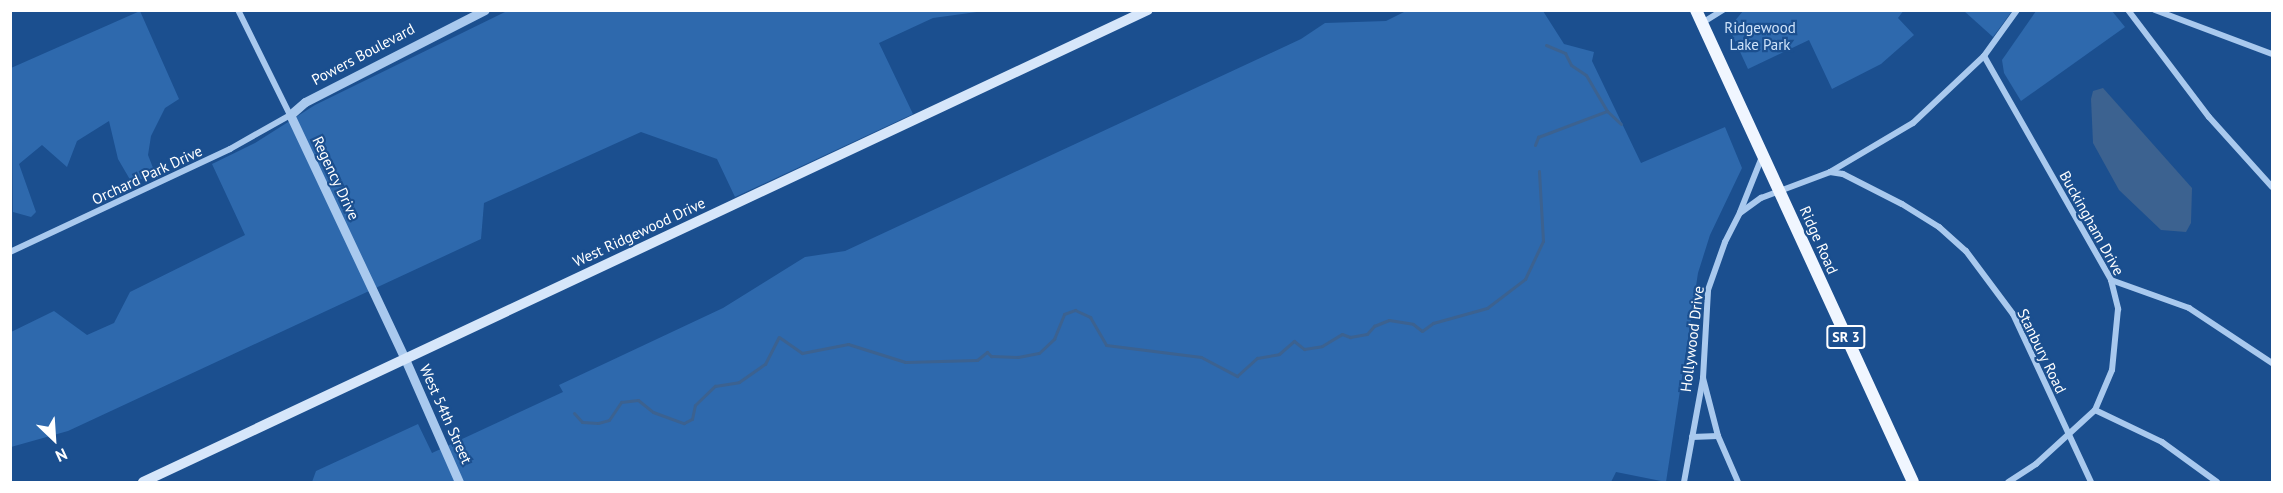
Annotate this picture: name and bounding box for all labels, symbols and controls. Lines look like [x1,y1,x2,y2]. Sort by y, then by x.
park label: Ridgewood Lake Park [1724,18,1796,53]
street label: Powers Boulevard [308,19,418,89]
street label: Regency Drive [309,133,363,223]
street label: Orchard Park Drive [89,141,205,209]
street label: Buckingham Drive [2056,168,2128,278]
street label: West Ridgewood Drive [570,193,708,271]
street label: Ridge Road [1796,203,1842,277]
street label: Hollywood Drive [1677,285,1707,393]
street label: Stanbury Road [2014,305,2070,397]
road number: SR 3 [1825,326,1867,348]
street label: West 54th Street [416,362,476,466]
north arrow [24,409,84,469]
text: N [53,444,71,467]

